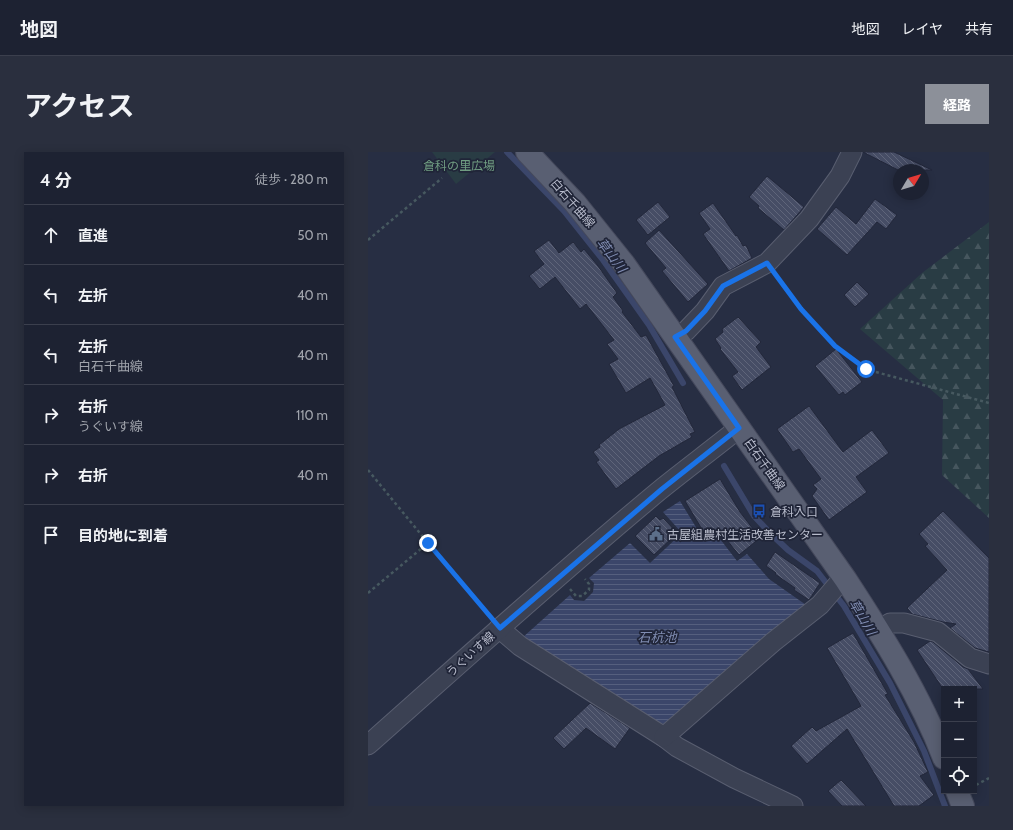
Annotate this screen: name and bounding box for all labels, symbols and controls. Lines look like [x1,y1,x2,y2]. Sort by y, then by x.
text: 地図 [20,18,58,41]
text: 地図 [851,20,879,38]
text: レイヤ [901,20,943,38]
text: 共有 [965,20,993,38]
button: 経路 [925,84,989,124]
text: アクセス [24,89,135,123]
park label: 倉科の里広場 [423,158,495,173]
north arrow [893,164,929,200]
text: 4 分 [40,170,71,190]
text: 徒歩 · 280 m [255,171,328,187]
street label: 白石千曲線 [548,175,598,231]
icon: ahead [40,224,62,246]
text: 直進 [78,227,108,245]
text: 50 m [298,227,328,243]
water label: 草山川 [594,235,631,277]
icon: left [40,284,62,306]
text: 左折 [78,287,108,305]
text: 40 m [297,287,328,303]
text: 左折 [78,338,108,356]
icon: left [40,344,62,366]
text: 40 m [297,347,328,363]
text: 白石千曲線 [78,358,143,374]
route start [857,360,875,378]
text: 右折 [78,398,108,416]
icon: right [40,404,62,426]
text: 110 m [296,407,328,423]
text: うぐいす線 [78,418,143,434]
street label: 白石千曲線 [742,435,788,493]
icon: right [40,464,62,486]
text: 右折 [78,467,108,485]
text: 40 m [297,467,328,483]
bus stop icon: 倉科入口 [751,503,767,519]
place label: 倉科入口 [770,504,818,519]
icon: arrive [40,524,62,546]
public building icon: 古屋組農村生活改善センター [648,526,664,542]
text: 目的地に到着 [78,527,168,545]
place label: 古屋組農村生活改善センター [667,527,823,542]
route end [419,534,437,552]
water label: 草山川 [846,596,881,640]
street label: うぐいす線 [443,628,497,680]
water label: 石杭池 [637,629,678,645]
map controls [941,686,977,794]
button: + [941,686,977,722]
button: − [941,722,977,758]
button: locate [941,758,977,794]

